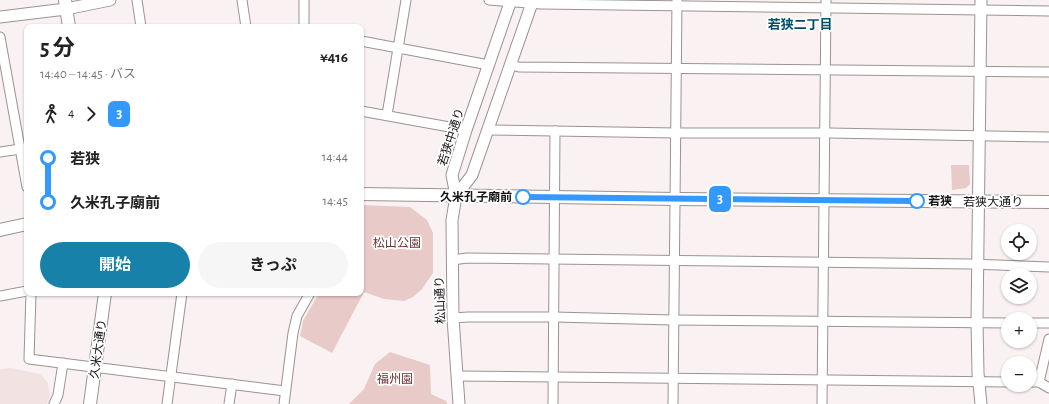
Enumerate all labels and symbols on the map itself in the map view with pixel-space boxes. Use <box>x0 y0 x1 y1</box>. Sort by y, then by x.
district label: 若狭二丁目 <box>767 18 833 32</box>
street label: 若狭中通り <box>435 106 466 167</box>
line badge: 3 <box>707 186 733 212</box>
marker: 久米孔子廟前 <box>515 189 531 205</box>
place label: 久米孔子廟前 <box>440 190 512 203</box>
marker: 若狭 <box>909 193 925 209</box>
place label: 若狭 <box>928 195 952 207</box>
street label: 若狭大通り <box>963 195 1023 208</box>
park label: 松山公園 <box>373 237 421 249</box>
street label: 松山通り <box>432 276 447 324</box>
street label: 久米大通り <box>87 318 108 380</box>
park label: 福州園 <box>377 372 413 385</box>

